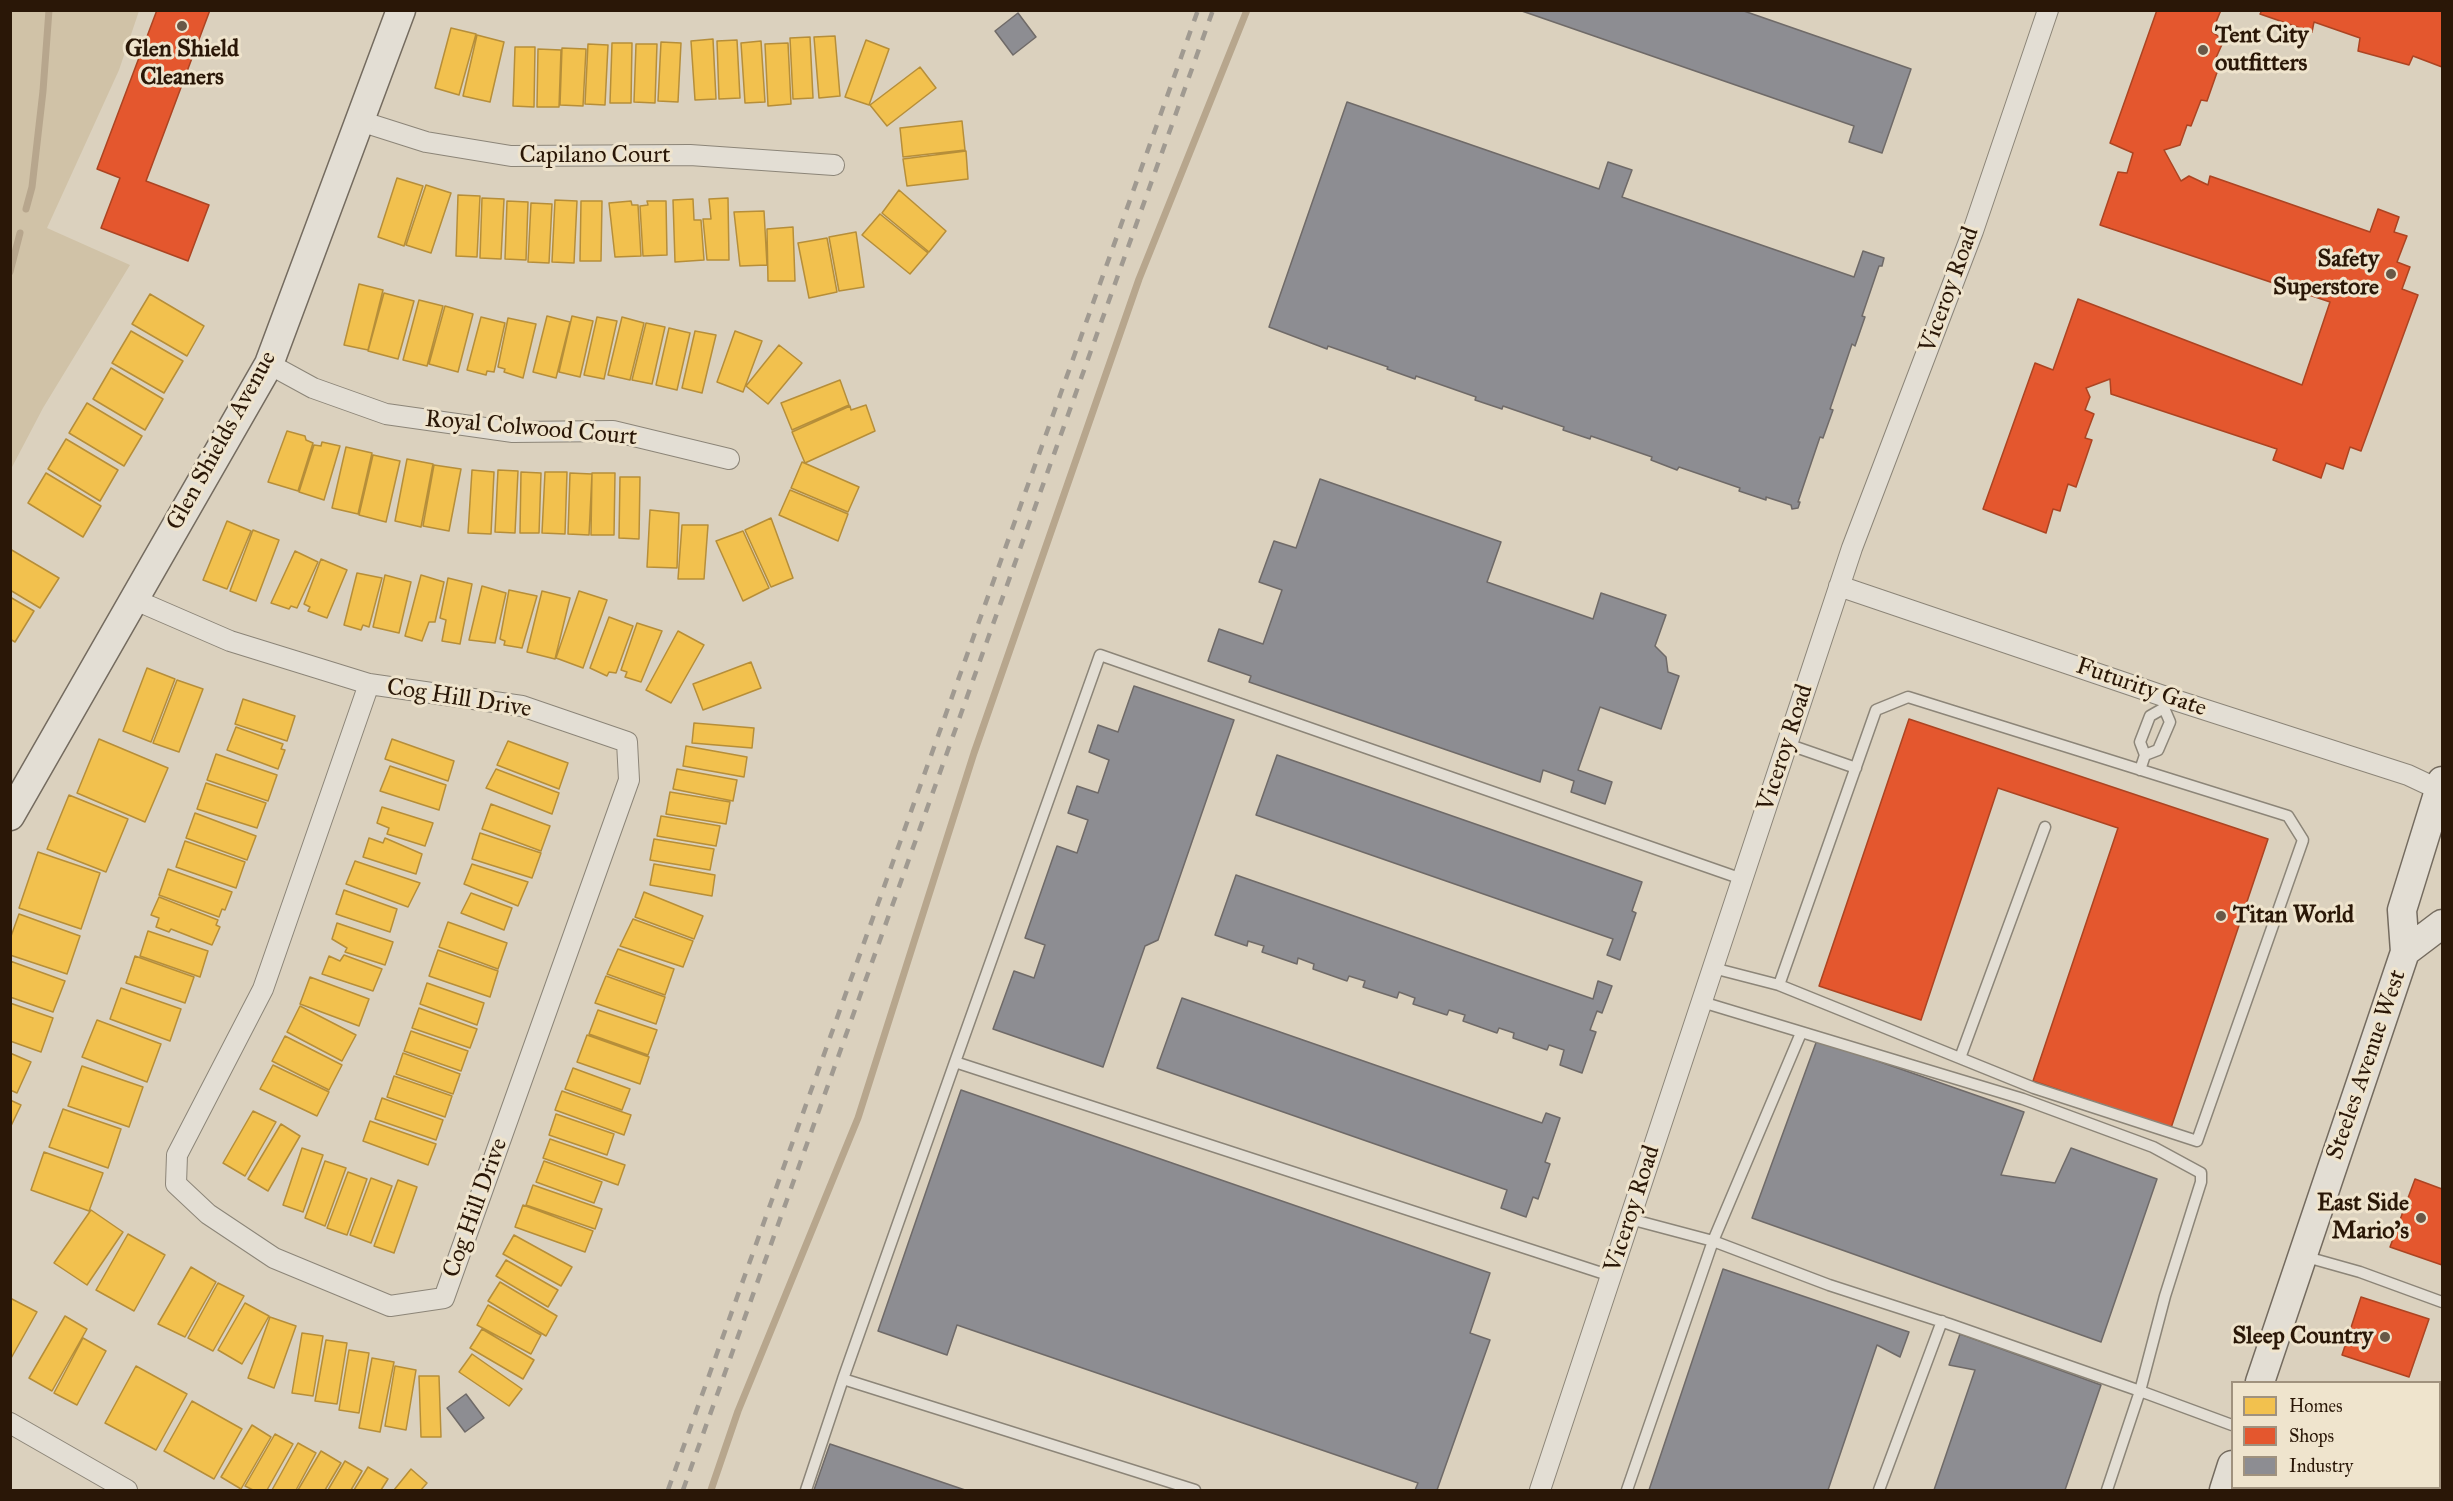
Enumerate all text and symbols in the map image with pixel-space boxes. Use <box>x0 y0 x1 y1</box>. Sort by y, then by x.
marker: Glen Shield Cleaners <box>175 19 189 33</box>
place label: Tent City outfitters <box>2215 22 2309 78</box>
place label: Glen Shield Cleaners <box>125 36 239 92</box>
marker: Tent City outfitters <box>2196 43 2210 57</box>
street label: Capilano Court <box>519 142 671 170</box>
street label: Viceroy Road <box>1914 223 1986 357</box>
place label: Safety Superstore <box>2273 246 2379 302</box>
marker: Safety Superstore <box>2384 267 2398 281</box>
street label: Glen Shields Avenue <box>161 346 283 536</box>
street label: Royal Colwood Court <box>424 405 638 453</box>
street label: Futurity Gate <box>2072 652 2210 724</box>
street label: Cog Hill Drive <box>385 673 533 725</box>
street label: Viceroy Road <box>1752 681 1820 815</box>
place label: Titan World <box>2233 902 2354 930</box>
marker: Titan World <box>2214 909 2228 923</box>
street label: Steeles Avenue West <box>2321 966 2413 1164</box>
street label: Cog Hill Drive <box>438 1134 514 1282</box>
street label: Viceroy Road <box>1599 1142 1667 1276</box>
place label: East Side Mario's <box>2317 1190 2409 1246</box>
marker: East Side Mario's <box>2414 1211 2428 1225</box>
place label: Sleep Country <box>2233 1323 2373 1351</box>
marker: Sleep Country <box>2378 1330 2392 1344</box>
legend <box>2231 1381 2441 1489</box>
text: Homes <box>2289 1395 2343 1417</box>
text: Shops <box>2289 1425 2334 1447</box>
text: Industry <box>2289 1455 2353 1477</box>

